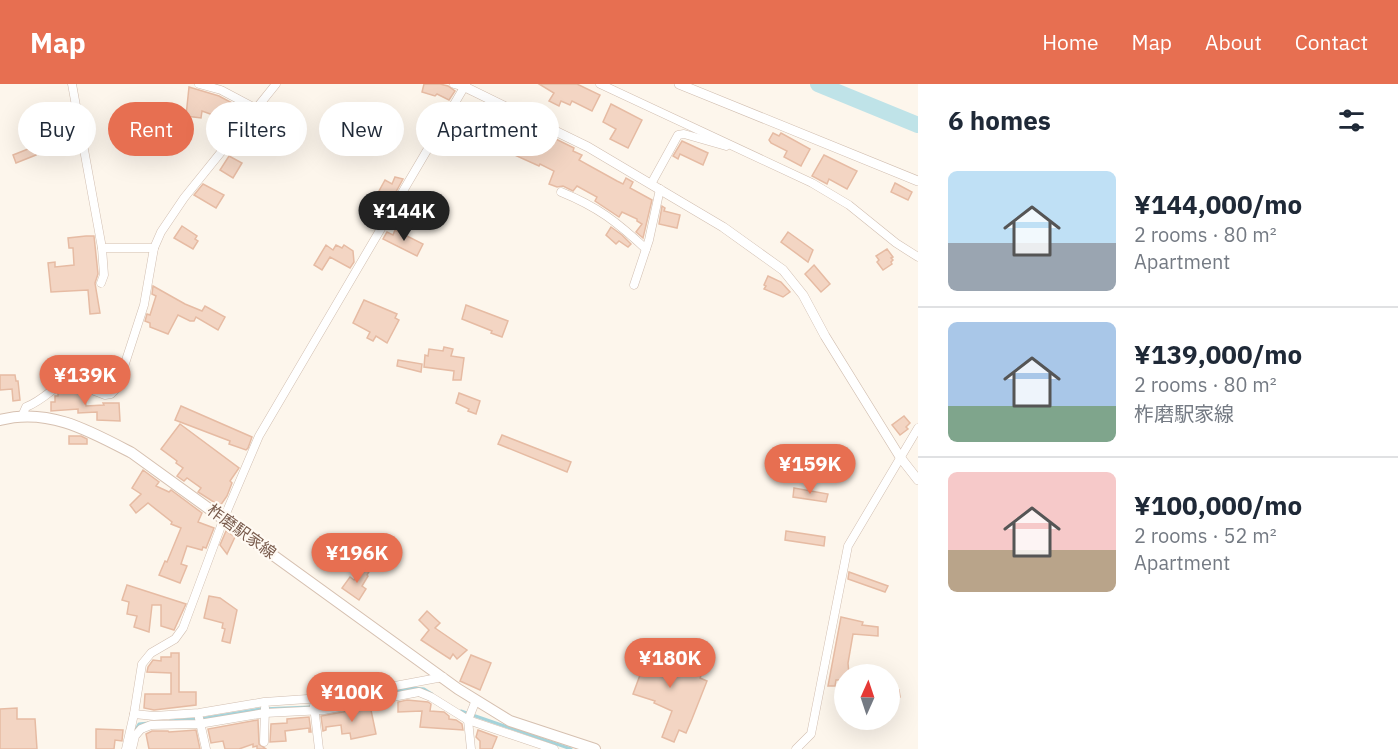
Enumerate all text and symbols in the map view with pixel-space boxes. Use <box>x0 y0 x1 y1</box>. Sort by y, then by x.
text: Map <box>30 24 86 61</box>
text: Home <box>1042 28 1099 56</box>
text: Map <box>1132 28 1172 56</box>
text: About <box>1205 28 1262 56</box>
text: Contact <box>1295 28 1368 56</box>
chip: Buy <box>18 102 96 156</box>
chip: Rent <box>108 102 194 156</box>
chip: Filters <box>206 102 307 156</box>
chip: New <box>319 102 404 156</box>
chip: Apartment <box>416 102 559 156</box>
text: 6 homes <box>948 103 1051 137</box>
icon: filters <box>1335 104 1368 137</box>
text: ¥144,000/mo <box>1134 187 1302 221</box>
pin: ¥144K <box>362 191 446 242</box>
icon: home <box>996 195 1068 267</box>
text: ¥144K <box>373 197 435 224</box>
text: 2 rooms · 80 m² <box>1134 221 1277 248</box>
text: Apartment <box>1134 248 1230 275</box>
text: ¥139,000/mo <box>1134 337 1302 371</box>
icon: home <box>996 346 1068 418</box>
pin: ¥139K <box>43 355 127 406</box>
text: ¥139K <box>54 361 116 388</box>
text: 2 rooms · 80 m² <box>1134 371 1277 398</box>
text: 柞磨駅家線 <box>1134 400 1234 427</box>
pin: ¥159K <box>768 444 852 495</box>
text: ¥159K <box>779 450 841 477</box>
text: ¥100,000/mo <box>1134 488 1302 522</box>
icon: home <box>996 496 1068 568</box>
street label: 柞磨駅家線 <box>204 499 280 563</box>
text: 2 rooms · 52 m² <box>1134 522 1277 549</box>
pin: ¥196K <box>315 533 399 584</box>
text: ¥196K <box>326 539 388 566</box>
text: Apartment <box>1134 549 1230 576</box>
pin: ¥180K <box>628 638 712 689</box>
text: ¥180K <box>639 644 701 671</box>
north arrow <box>834 664 900 730</box>
map controls <box>834 664 900 730</box>
pin: ¥100K <box>310 672 394 723</box>
text: ¥100K <box>321 678 383 705</box>

